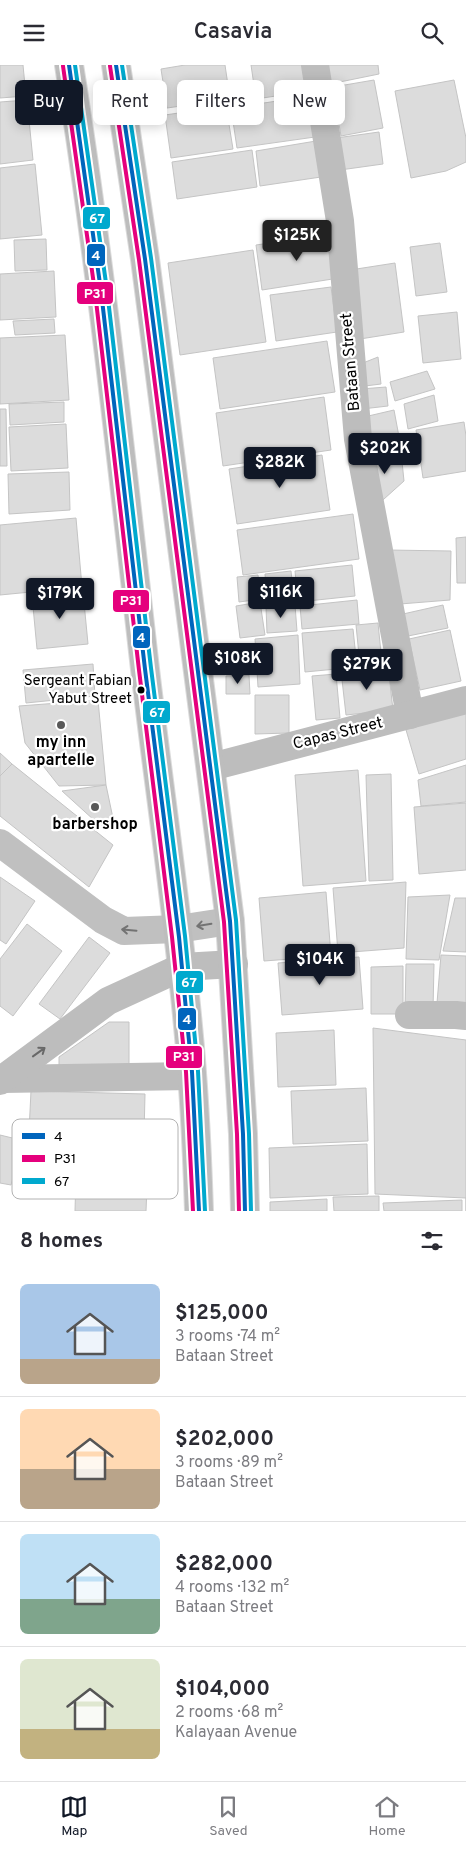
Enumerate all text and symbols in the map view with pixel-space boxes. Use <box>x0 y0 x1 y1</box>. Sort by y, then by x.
icon: menu <box>20 19 48 47</box>
text: Casavia <box>194 19 272 46</box>
icon: search <box>418 19 446 47</box>
chip: Buy <box>15 80 83 125</box>
chip: Rent <box>93 80 167 125</box>
chip: Filters <box>177 80 264 125</box>
chip: New <box>274 80 345 125</box>
line badge: 67 <box>82 206 111 230</box>
text: 67 <box>89 211 105 228</box>
pin: $125K <box>262 219 332 262</box>
text: $125K <box>274 226 320 246</box>
line badge: 4 <box>86 243 106 267</box>
text: 4 <box>92 248 101 265</box>
line badge: P31 <box>76 281 114 305</box>
text: P31 <box>84 286 106 303</box>
street label: Bataan Street <box>337 312 365 412</box>
pin: $202K <box>350 433 420 475</box>
text: $202K <box>359 439 411 459</box>
pin: $282K <box>245 447 315 489</box>
text: $282K <box>255 453 305 473</box>
pin: $179K <box>25 577 95 620</box>
pin: $116K <box>246 577 316 619</box>
text: $116K <box>259 583 303 603</box>
text: $179K <box>37 584 83 604</box>
line badge: P31 <box>112 589 150 613</box>
text: P31 <box>120 593 142 610</box>
line badge: 4 <box>132 625 151 649</box>
text: 4 <box>137 630 146 647</box>
pin: $108K <box>203 643 273 685</box>
text: $108K <box>214 649 262 669</box>
pin: $279K <box>332 649 402 691</box>
text: $279K <box>342 655 392 675</box>
place label: Sergeant Fabian Yabut Street <box>24 672 132 709</box>
marker: Sergeant Fabian Yabut Street <box>136 685 146 695</box>
line badge: 67 <box>142 700 171 724</box>
text: 67 <box>149 705 165 722</box>
street label: Capas Street <box>291 713 385 755</box>
marker: my inn apartelle <box>55 719 67 731</box>
place label: my inn apartelle <box>27 733 95 771</box>
marker: barbershop <box>89 801 101 813</box>
place label: barbershop <box>52 815 138 835</box>
one-way arrow <box>197 921 213 931</box>
one-way arrow <box>122 925 138 934</box>
pin: $104K <box>285 943 355 986</box>
text: $104K <box>296 950 344 970</box>
line badge: 67 <box>175 970 204 994</box>
text: 67 <box>181 975 197 992</box>
line badge: 4 <box>177 1007 197 1031</box>
text: 4 <box>183 1012 192 1029</box>
line badge: P31 <box>165 1045 203 1069</box>
one-way arrow <box>32 1047 46 1057</box>
text: P31 <box>173 1049 195 1066</box>
legend <box>12 1119 178 1199</box>
text: 4 <box>54 1129 63 1146</box>
text: P31 <box>54 1151 76 1168</box>
text: 67 <box>54 1174 69 1191</box>
icon: filters <box>418 1227 446 1255</box>
text: 8 homes <box>20 1228 103 1255</box>
text: $125,000 <box>175 1300 269 1327</box>
icon: home <box>60 1304 120 1364</box>
text: 3 rooms · 74 m² <box>175 1327 280 1347</box>
text: Bataan Street <box>175 1347 274 1367</box>
text: $202,000 <box>175 1426 274 1453</box>
icon: home <box>60 1429 120 1489</box>
text: 3 rooms · 89 m² <box>175 1453 283 1473</box>
text: Bataan Street <box>175 1473 274 1493</box>
text: $282,000 <box>175 1551 273 1578</box>
icon: home <box>60 1554 120 1614</box>
text: 4 rooms · 132 m² <box>175 1578 289 1598</box>
text: Bataan Street <box>175 1598 274 1618</box>
text: $104,000 <box>175 1676 270 1703</box>
icon: home <box>60 1679 120 1739</box>
text: 2 rooms · 68 m² <box>175 1703 283 1723</box>
text: Kalayaan Avenue <box>175 1723 297 1743</box>
tab: Map <box>60 1793 88 1840</box>
tab: Saved <box>209 1793 248 1840</box>
tab: Home <box>368 1793 406 1840</box>

